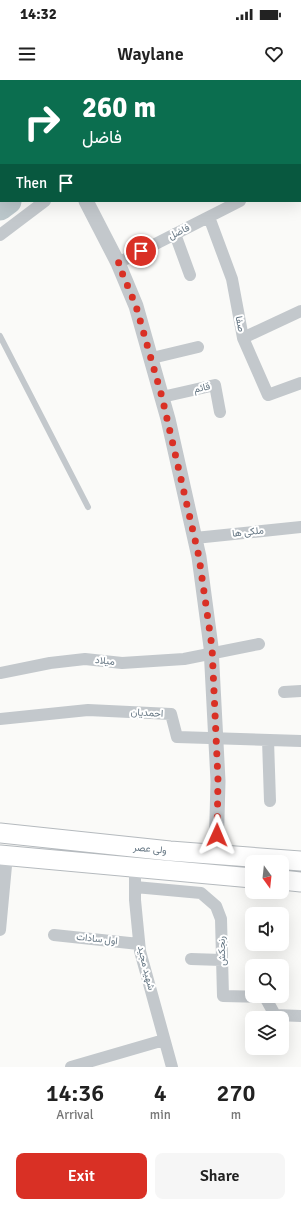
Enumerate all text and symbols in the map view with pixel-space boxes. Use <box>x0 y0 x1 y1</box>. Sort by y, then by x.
text: 14:32 <box>20 5 57 23</box>
icon: menu <box>16 43 38 65</box>
text: Waylane <box>117 43 184 65</box>
icon: heart <box>263 43 285 65</box>
text: 260 m <box>82 91 156 125</box>
icon: right <box>16 96 68 148</box>
text: فاضل <box>82 126 122 148</box>
icon: arrive <box>55 172 77 194</box>
text: Then <box>16 174 47 192</box>
street label: فاضل <box>166 222 192 242</box>
pin <box>124 234 158 268</box>
icon: arrive <box>130 240 152 262</box>
street label: صفا <box>233 315 247 333</box>
street label: قائم <box>193 380 212 396</box>
street label: ملکی ها <box>232 524 264 540</box>
street label: میلاد <box>95 654 115 668</box>
street label: احمدیان <box>130 706 164 720</box>
position arrow <box>196 814 238 856</box>
street label: ولی عصر <box>132 841 167 857</box>
north arrow <box>245 855 289 899</box>
map controls <box>245 855 289 1055</box>
button: sound <box>245 907 289 951</box>
street label: اول سادات <box>76 931 118 947</box>
street label: رنجکش <box>215 936 229 966</box>
street label: شهید مجید <box>135 945 157 991</box>
button: search <box>245 959 289 1003</box>
button: layers <box>245 1011 289 1055</box>
text: 14:36 <box>46 1078 104 1108</box>
text: 4 <box>154 1078 167 1108</box>
text: 270 <box>216 1078 255 1108</box>
text: Arrival <box>56 1107 94 1123</box>
text: min <box>150 1107 171 1123</box>
text: m <box>231 1107 241 1123</box>
button: Exit <box>16 1153 147 1199</box>
button: Share <box>155 1153 285 1199</box>

